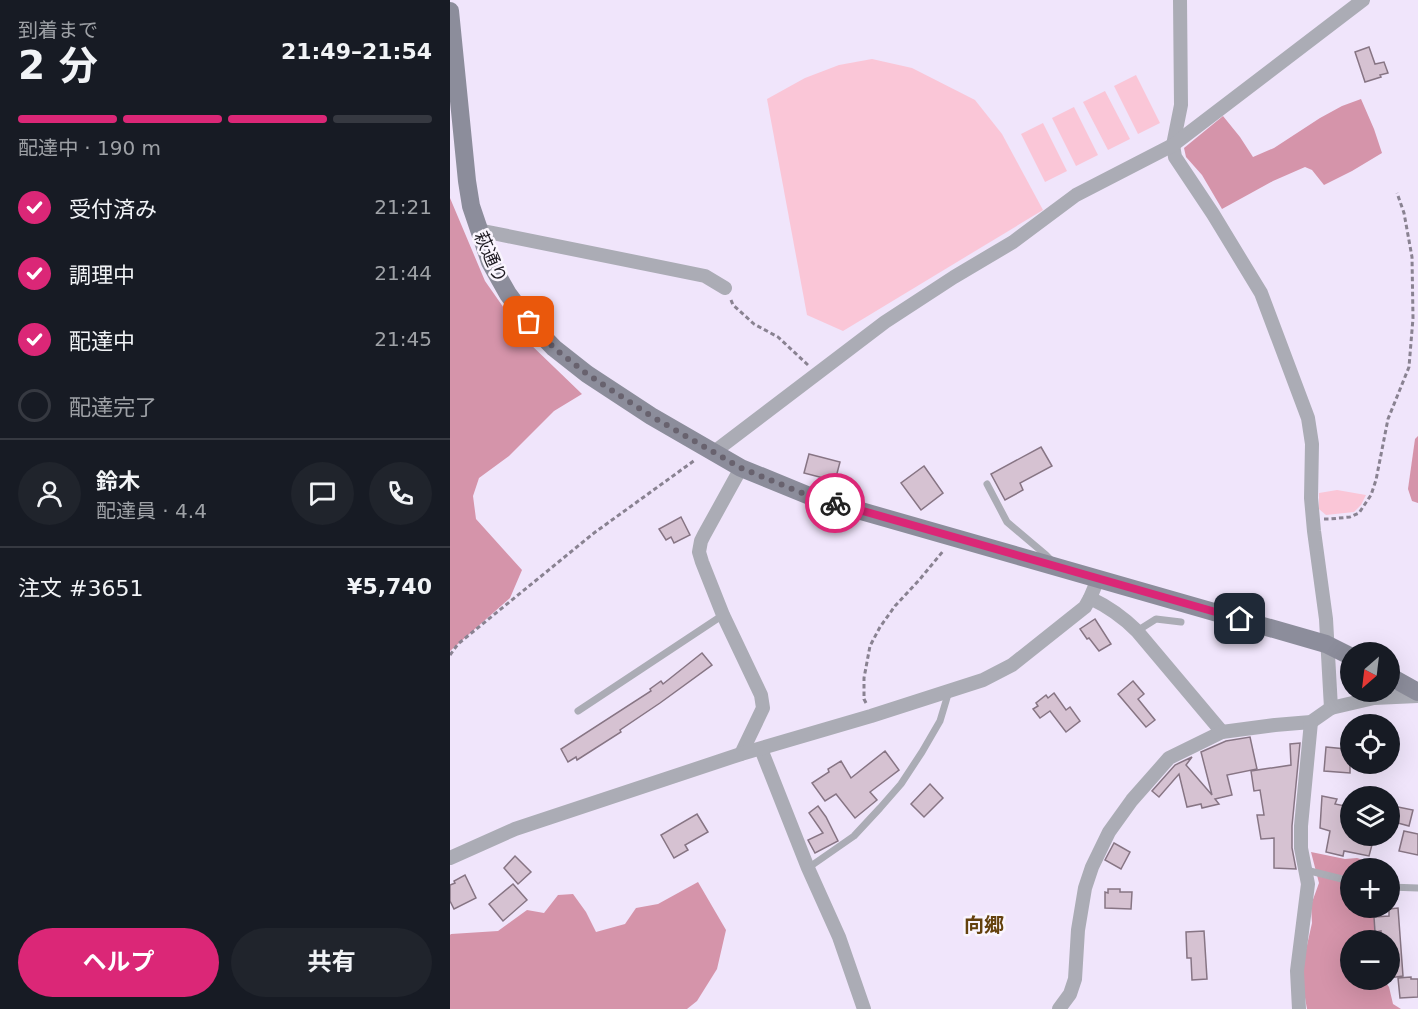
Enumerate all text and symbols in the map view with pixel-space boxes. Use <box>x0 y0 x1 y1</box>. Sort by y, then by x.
text: 到着まで <box>18 18 98 42</box>
text: 21:49–21:54 <box>281 39 432 64</box>
text: 2 分 <box>18 43 98 88</box>
text: 配達中 · 190 m <box>18 136 161 160</box>
icon: check <box>18 191 51 224</box>
text: 21:21 <box>374 195 432 219</box>
text: 受付済み <box>69 197 157 222</box>
street label: 萩通り <box>470 228 512 286</box>
icon: check <box>18 257 51 290</box>
text: 21:44 <box>374 261 432 285</box>
text: 調理中 <box>69 263 135 288</box>
pin <box>503 296 554 347</box>
icon: bag <box>512 305 545 338</box>
icon: check <box>18 323 51 356</box>
text: 21:45 <box>374 327 432 351</box>
text: 配達中 <box>69 329 135 354</box>
text: 配達完了 <box>69 395 157 420</box>
button: person <box>18 462 81 525</box>
button: chat <box>291 462 354 525</box>
button: phone <box>369 462 432 525</box>
text: 鈴木 <box>96 469 140 494</box>
courier <box>805 473 865 533</box>
icon: bike <box>819 487 852 520</box>
text: 配達員 · 4.4 <box>96 499 207 523</box>
text: ¥5,740 <box>347 574 432 599</box>
text: 注文 #3651 <box>18 576 143 601</box>
pin <box>1214 593 1265 644</box>
icon: home <box>1223 602 1256 635</box>
north arrow <box>1340 642 1400 702</box>
map controls <box>1340 642 1400 990</box>
button: locate <box>1340 714 1400 774</box>
button: layers <box>1340 786 1400 846</box>
button: + <box>1340 858 1400 918</box>
district label: 向郷 <box>964 913 1004 937</box>
button: ヘルプ <box>18 928 219 997</box>
button: 共有 <box>231 928 432 997</box>
button: − <box>1340 930 1400 990</box>

